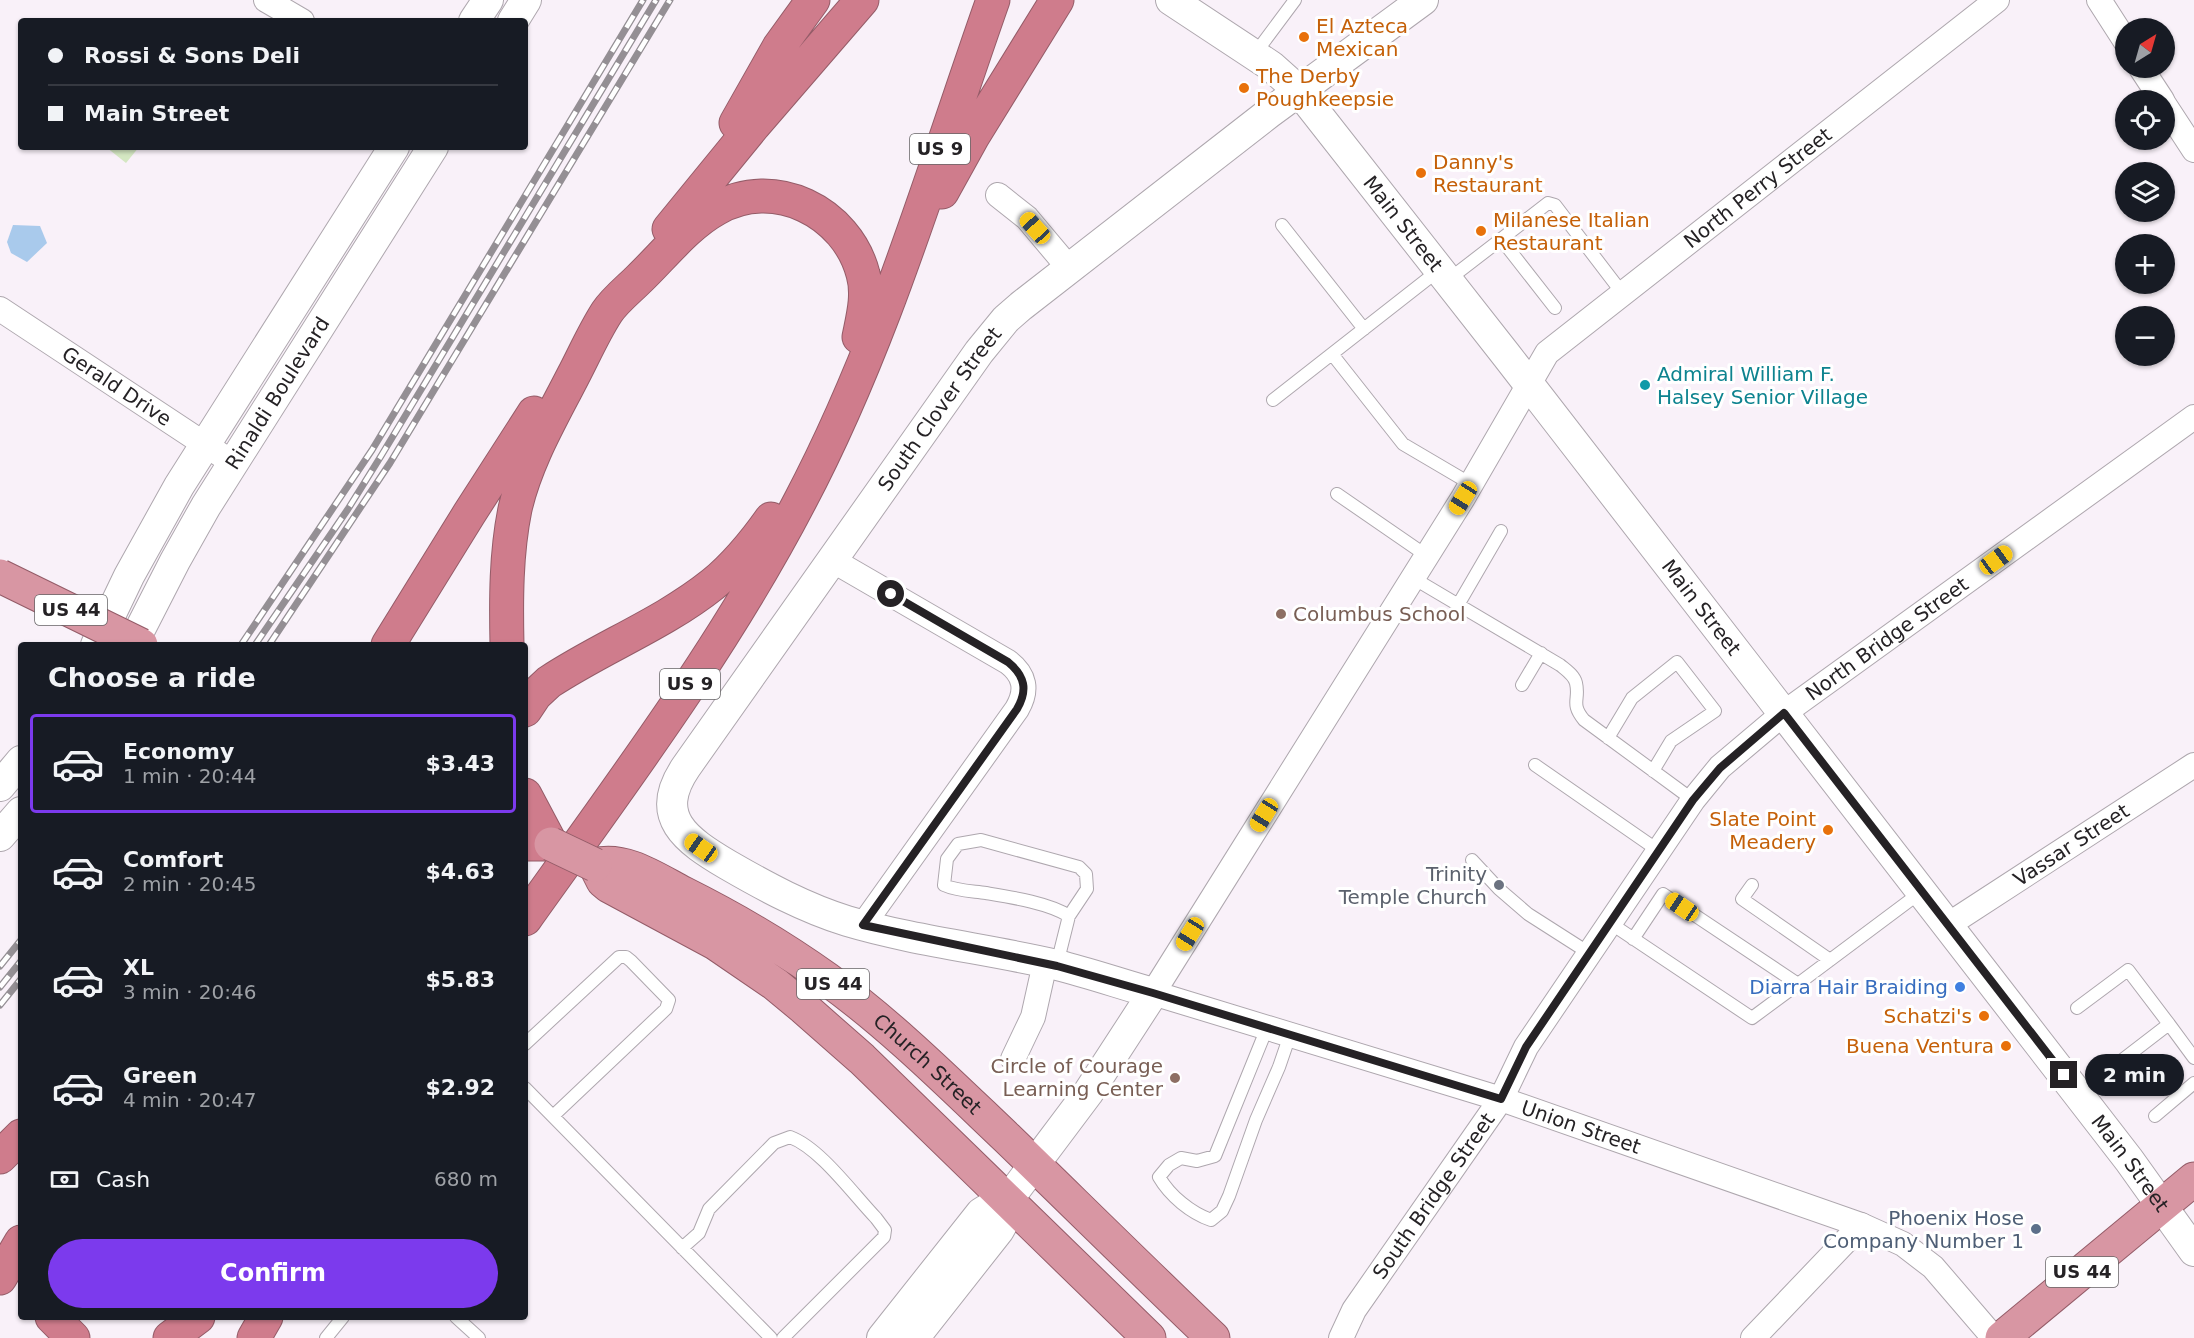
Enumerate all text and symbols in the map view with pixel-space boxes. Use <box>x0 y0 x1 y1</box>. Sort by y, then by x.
place label: El Azteca Mexican <box>1316 14 1408 61</box>
north arrow <box>2115 18 2175 78</box>
map controls <box>2115 18 2175 366</box>
marker: El Azteca Mexican <box>1297 30 1311 44</box>
text: Rossi & Sons Deli <box>84 43 300 68</box>
place label: The Derby Poughkeepsie <box>1255 64 1394 111</box>
marker: The Derby Poughkeepsie <box>1237 81 1251 95</box>
button: locate <box>2115 90 2175 150</box>
text: Main Street <box>84 101 229 126</box>
street label: North Perry Street <box>1679 122 1836 253</box>
road number: US 9 <box>910 134 970 164</box>
place label: Danny's Restaurant <box>1433 150 1543 197</box>
button: layers <box>2115 162 2175 222</box>
marker: Danny's Restaurant <box>1414 166 1428 180</box>
street label: Main Street <box>1358 171 1448 276</box>
place label: Milanese Italian Restaurant <box>1493 208 1650 255</box>
car <box>1016 209 1054 247</box>
marker: Milanese Italian Restaurant <box>1474 224 1488 238</box>
button: + <box>2115 234 2175 294</box>
button: − <box>2115 306 2175 366</box>
street label: Rinaldi Boulevard <box>220 312 334 474</box>
street label: South Clover Street <box>873 322 1007 496</box>
street label: Gerald Drive <box>57 341 176 431</box>
place label: Admiral William F. Halsey Senior Village <box>1657 362 1868 409</box>
marker: Admiral William F. Halsey Senior Village <box>1638 378 1652 392</box>
car <box>1446 478 1480 518</box>
car <box>1976 542 2016 578</box>
street label: Main Street <box>1657 555 1746 660</box>
street label: North Bridge Street <box>1801 572 1973 706</box>
route start <box>877 580 904 607</box>
road number: US 44 <box>35 595 107 625</box>
place label: Columbus School <box>1293 602 1465 626</box>
marker: Columbus School <box>1274 607 1288 621</box>
text: Choose a ride <box>48 662 256 693</box>
road number: US 9 <box>660 669 720 699</box>
icon: car <box>51 737 105 791</box>
text: Economy <box>123 739 234 764</box>
text: $3.43 <box>425 751 495 776</box>
text: 1 min · 20:44 <box>123 764 257 788</box>
car <box>1247 795 1281 835</box>
street label: Vassar Street <box>2009 798 2134 891</box>
place label: Slate Point Meadery <box>1709 807 1816 854</box>
marker: Slate Point Meadery <box>1821 823 1835 837</box>
car <box>681 830 721 866</box>
icon: car <box>51 845 105 899</box>
text: Comfort <box>123 847 223 872</box>
text: $4.63 <box>425 859 495 884</box>
place label: Trinity Temple Church <box>1338 862 1487 909</box>
text: 2 min · 20:45 <box>123 872 257 896</box>
marker: Trinity Temple Church <box>1492 878 1506 892</box>
car <box>1662 889 1702 925</box>
car <box>1173 914 1207 954</box>
icon: car <box>51 953 105 1007</box>
text: XL <box>123 955 154 980</box>
text: $5.83 <box>425 967 495 992</box>
road number: US 44 <box>797 969 869 999</box>
place label: Diarra Hair Braiding <box>1749 975 1948 999</box>
text: 3 min · 20:46 <box>123 980 257 1004</box>
marker: Diarra Hair Braiding <box>1953 980 1967 994</box>
place label: Schatzi's <box>1884 1004 1972 1028</box>
street label: Church Street <box>869 1008 987 1119</box>
marker: Schatzi's <box>1977 1009 1991 1023</box>
place label: Buena Ventura <box>1846 1034 1994 1058</box>
marker: Buena Ventura <box>1999 1039 2013 1053</box>
place label: Circle of Courage Learning Center <box>990 1054 1164 1101</box>
callout: 2 min <box>2085 1054 2184 1096</box>
icon: car <box>51 1061 105 1115</box>
route end <box>2050 1061 2077 1088</box>
text: Green <box>123 1063 197 1088</box>
text: 2 min <box>2103 1063 2166 1087</box>
marker: Circle of Courage Learning Center <box>1168 1071 1182 1085</box>
text: $2.92 <box>425 1075 495 1100</box>
text: 4 min · 20:47 <box>123 1088 257 1112</box>
street label: Union Street <box>1518 1095 1644 1159</box>
street label: South Bridge Street <box>1367 1108 1500 1284</box>
street label: Main Street <box>2086 1110 2174 1217</box>
icon: cash <box>48 1163 81 1196</box>
text: Cash <box>96 1167 150 1192</box>
text: 680 m <box>434 1167 498 1191</box>
place label: Phoenix Hose Company Number 1 <box>1823 1206 2024 1253</box>
marker: Phoenix Hose Company Number 1 <box>2029 1222 2043 1236</box>
button: Confirm <box>48 1239 498 1308</box>
road number: US 44 <box>2046 1257 2118 1287</box>

